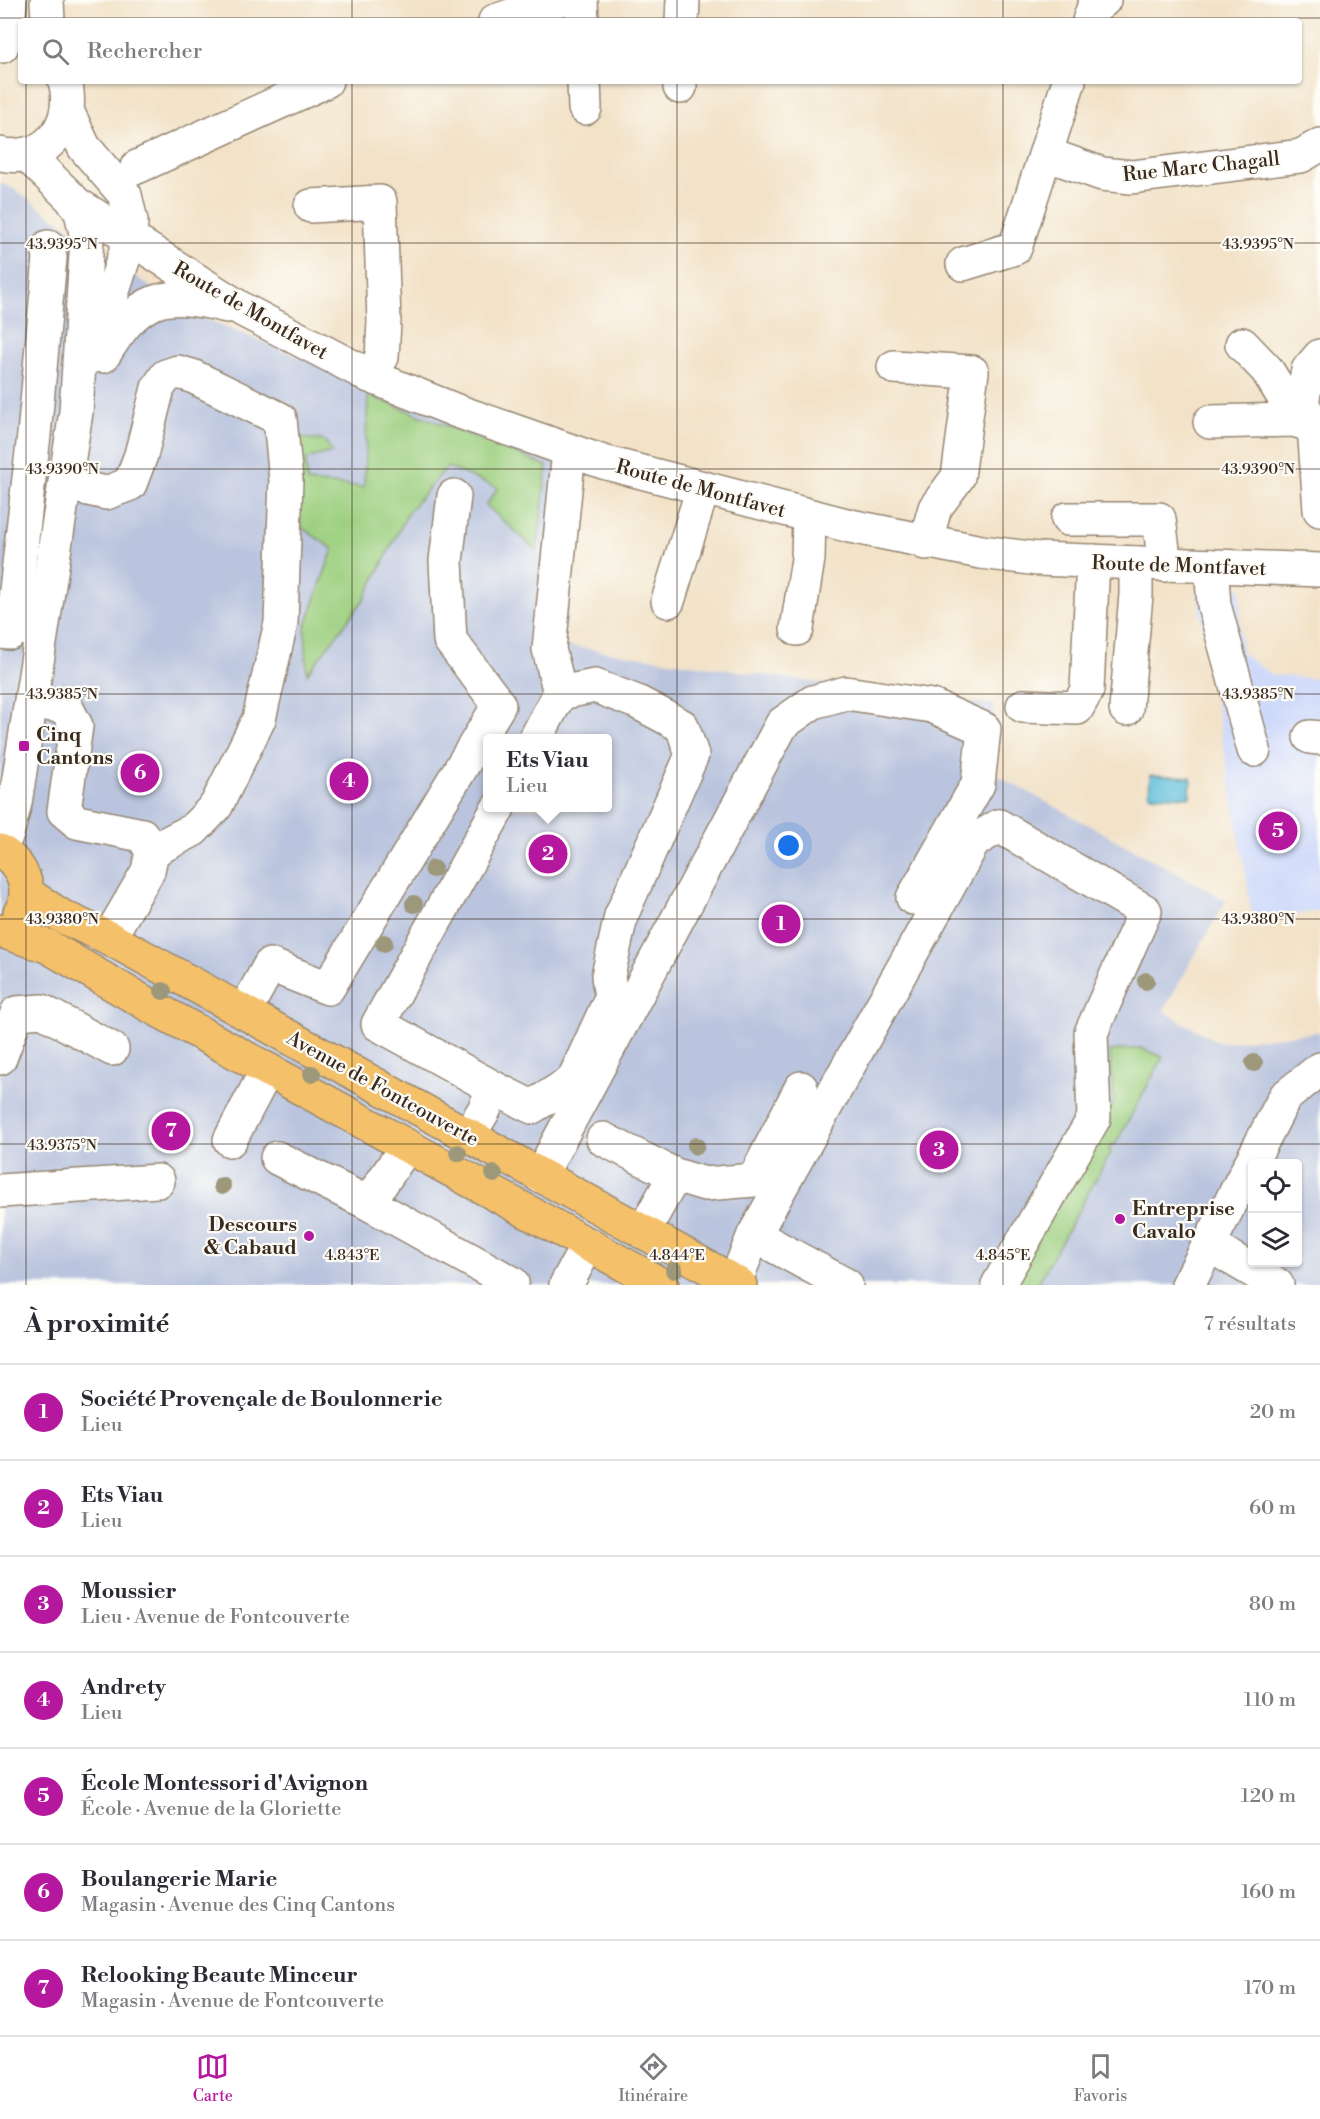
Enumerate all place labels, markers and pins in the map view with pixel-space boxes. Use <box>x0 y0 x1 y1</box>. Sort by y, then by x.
place label: Cinq Cantons <box>36 723 113 771</box>
marker: Cinq Cantons <box>17 739 31 753</box>
pin: 6 <box>120 750 160 796</box>
pin: 4 <box>330 758 368 804</box>
pin: 5 <box>1258 808 1298 854</box>
pin: 2 <box>528 832 568 876</box>
pin: 1 <box>762 902 800 946</box>
pin: 7 <box>152 1108 190 1154</box>
pin: 3 <box>920 1128 958 1172</box>
place label: Entreprise Cavalo <box>1132 1197 1235 1245</box>
marker: Entreprise Cavalo <box>1113 1212 1127 1226</box>
place label: Descours & Cabaud <box>204 1213 297 1261</box>
marker: Descours & Cabaud <box>302 1229 316 1243</box>

